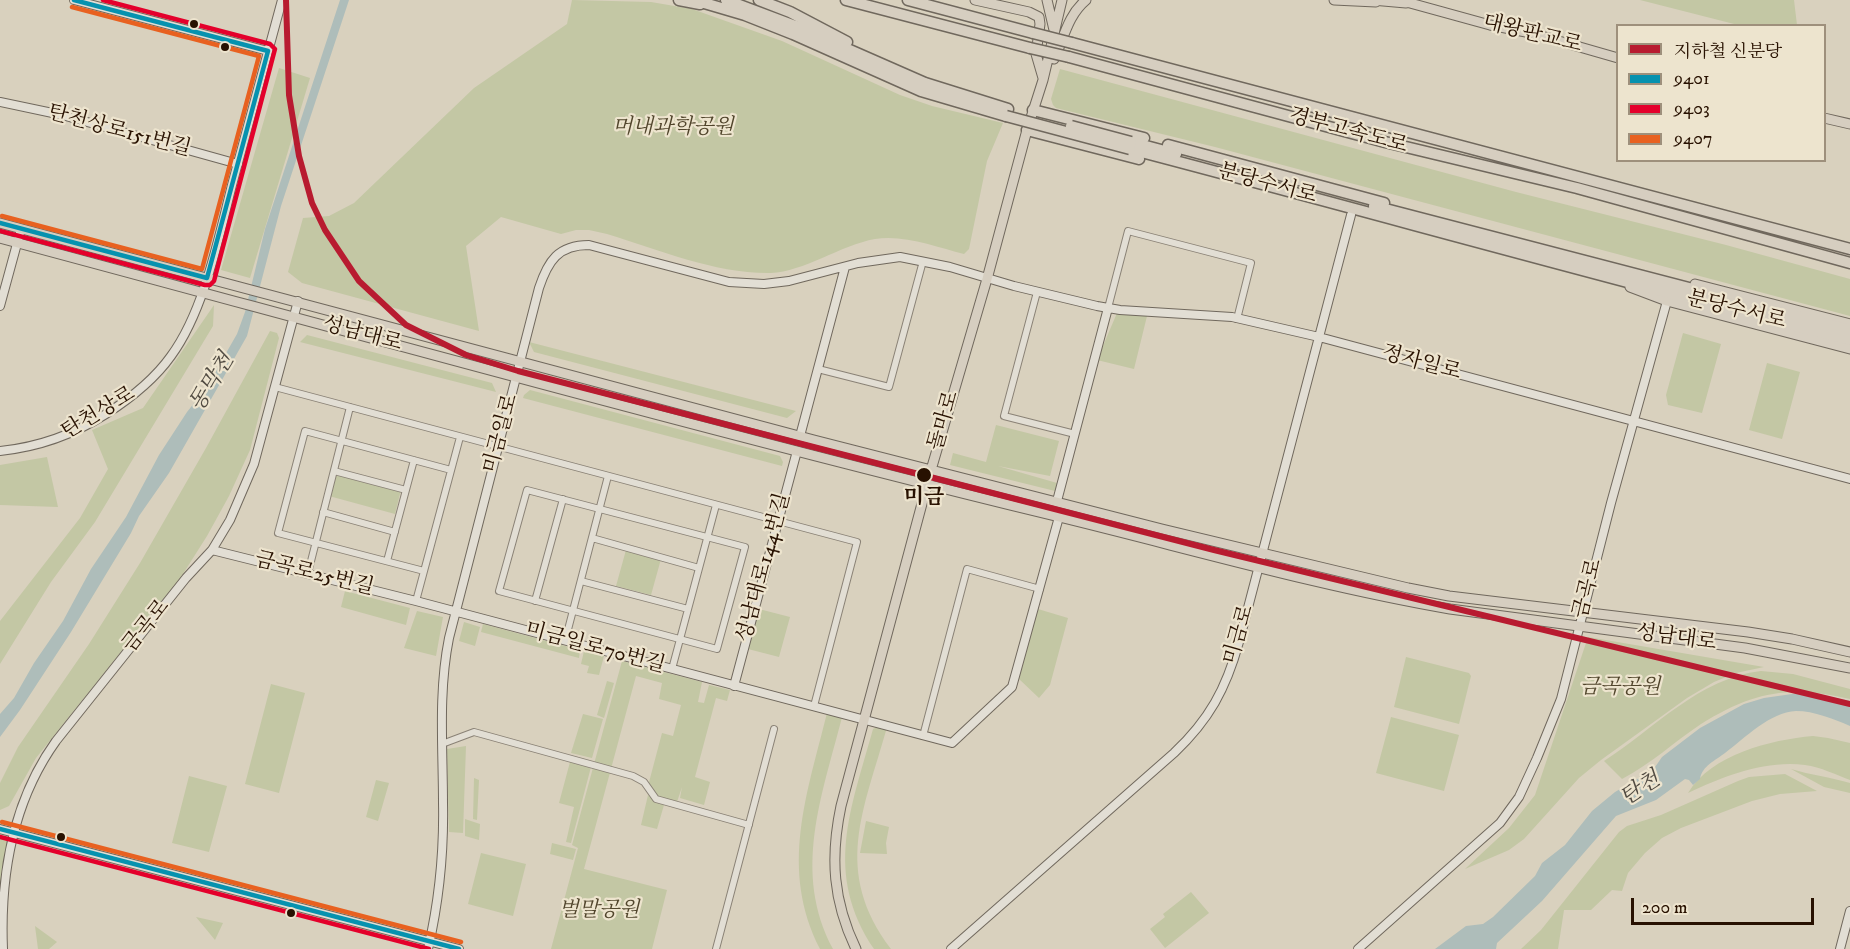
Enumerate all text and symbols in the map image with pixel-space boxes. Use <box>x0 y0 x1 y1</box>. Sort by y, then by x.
street label: 대왕판교로 <box>1480 11 1584 59</box>
unlabelled marker <box>188 18 200 30</box>
legend <box>1616 24 1826 162</box>
unlabelled marker <box>219 41 231 53</box>
text: 지하철 신분당 <box>1674 41 1782 63</box>
text: 9401 <box>1674 68 1710 90</box>
text: 9403 <box>1674 98 1710 120</box>
street label: 탄천상로151번길 <box>45 101 193 163</box>
street label: 경부고속도로 <box>1286 104 1410 160</box>
park label: 머내과학공원 <box>612 116 734 142</box>
text: 9407 <box>1674 128 1713 150</box>
street label: 분당수서로 <box>1215 160 1319 210</box>
street label: 분당수서로 <box>1684 287 1788 335</box>
street label: 성남대로 <box>320 312 404 358</box>
street label: 정자일로 <box>1379 341 1463 387</box>
water label: 동막천 <box>185 349 241 417</box>
street label: 탄천상로 <box>58 382 140 446</box>
street label: 돌마로 <box>925 388 965 454</box>
street label: 미금일로 <box>479 392 525 476</box>
marker: 미금 <box>915 466 933 484</box>
place label: 미금 <box>904 486 944 512</box>
street label: 성남대로144번길 <box>733 491 797 645</box>
street label: 금곡로25번길 <box>252 548 376 602</box>
street label: 금곡로 <box>1569 556 1609 622</box>
street label: 금곡로 <box>118 595 176 659</box>
street label: 미금로 <box>1220 602 1260 668</box>
street label: 미금일로70번길 <box>522 618 668 680</box>
street label: 성남대로 <box>1634 621 1718 657</box>
park label: 금곡공원 <box>1579 676 1661 702</box>
water label: 탄천 <box>1616 767 1666 813</box>
unlabelled marker <box>55 831 67 843</box>
scale bar <box>1634 886 1817 924</box>
text: 200 m <box>1642 897 1688 919</box>
park label: 벌말공원 <box>558 899 640 925</box>
unlabelled marker <box>285 907 297 919</box>

